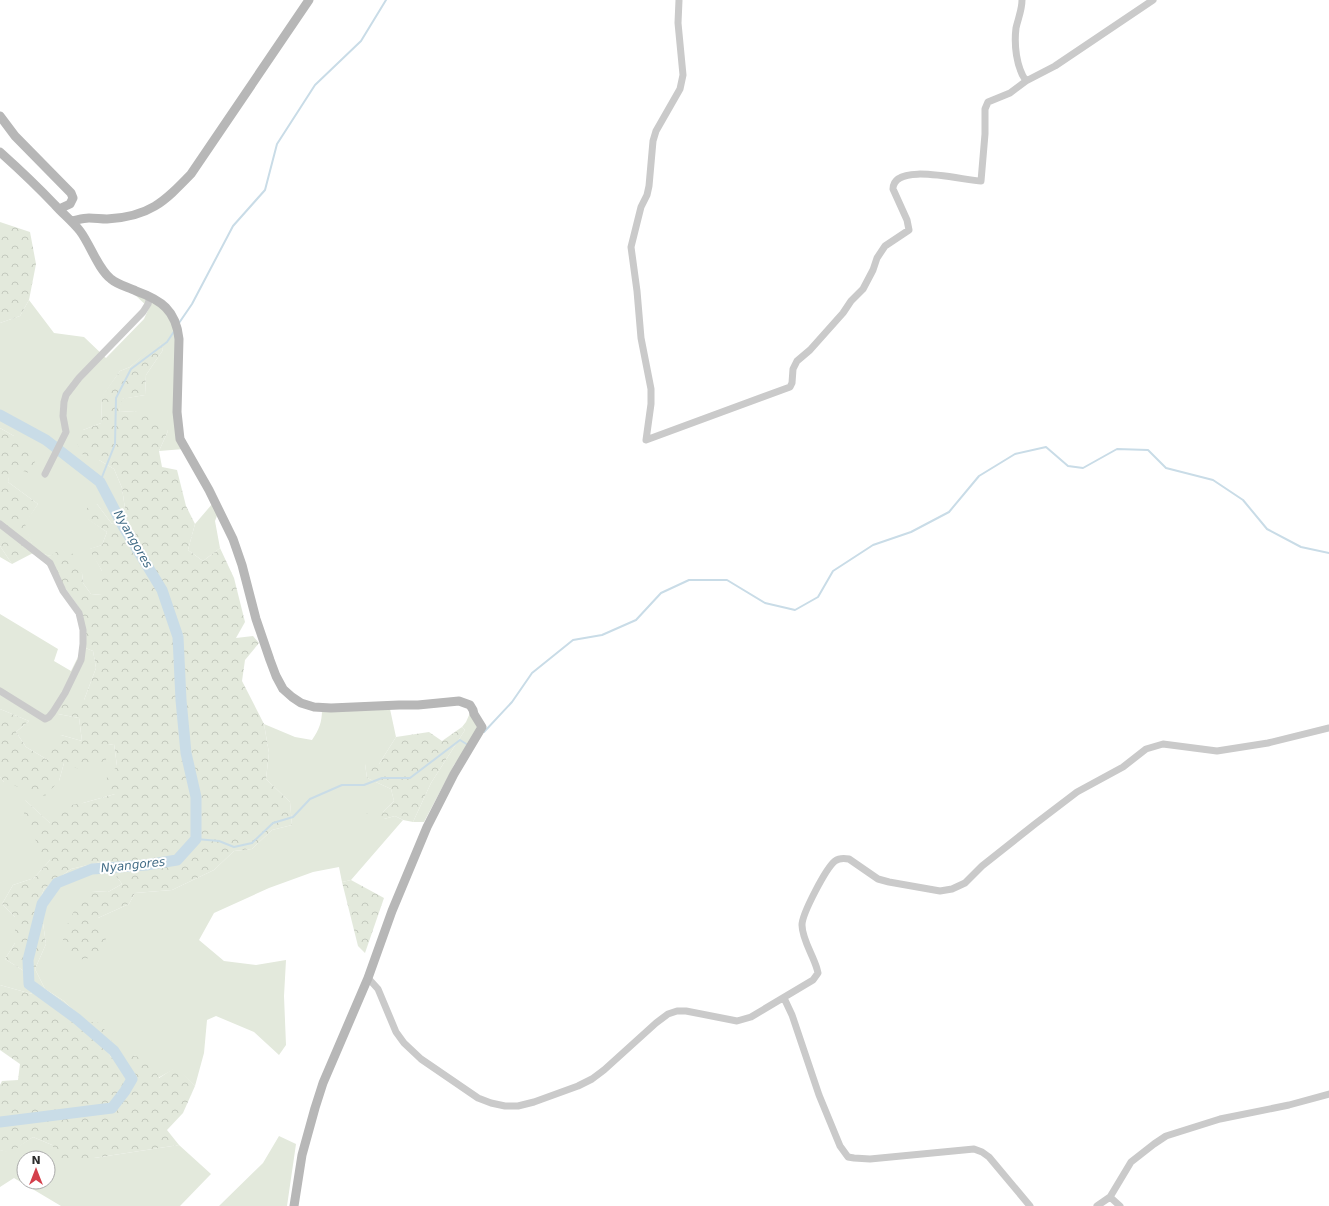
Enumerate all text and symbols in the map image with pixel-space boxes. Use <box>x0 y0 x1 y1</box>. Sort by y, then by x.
water label: Nyangores <box>111 508 155 570</box>
water label: Nyangores <box>100 855 166 875</box>
north arrow <box>16 1150 56 1190</box>
text: N <box>31 1154 41 1167</box>

